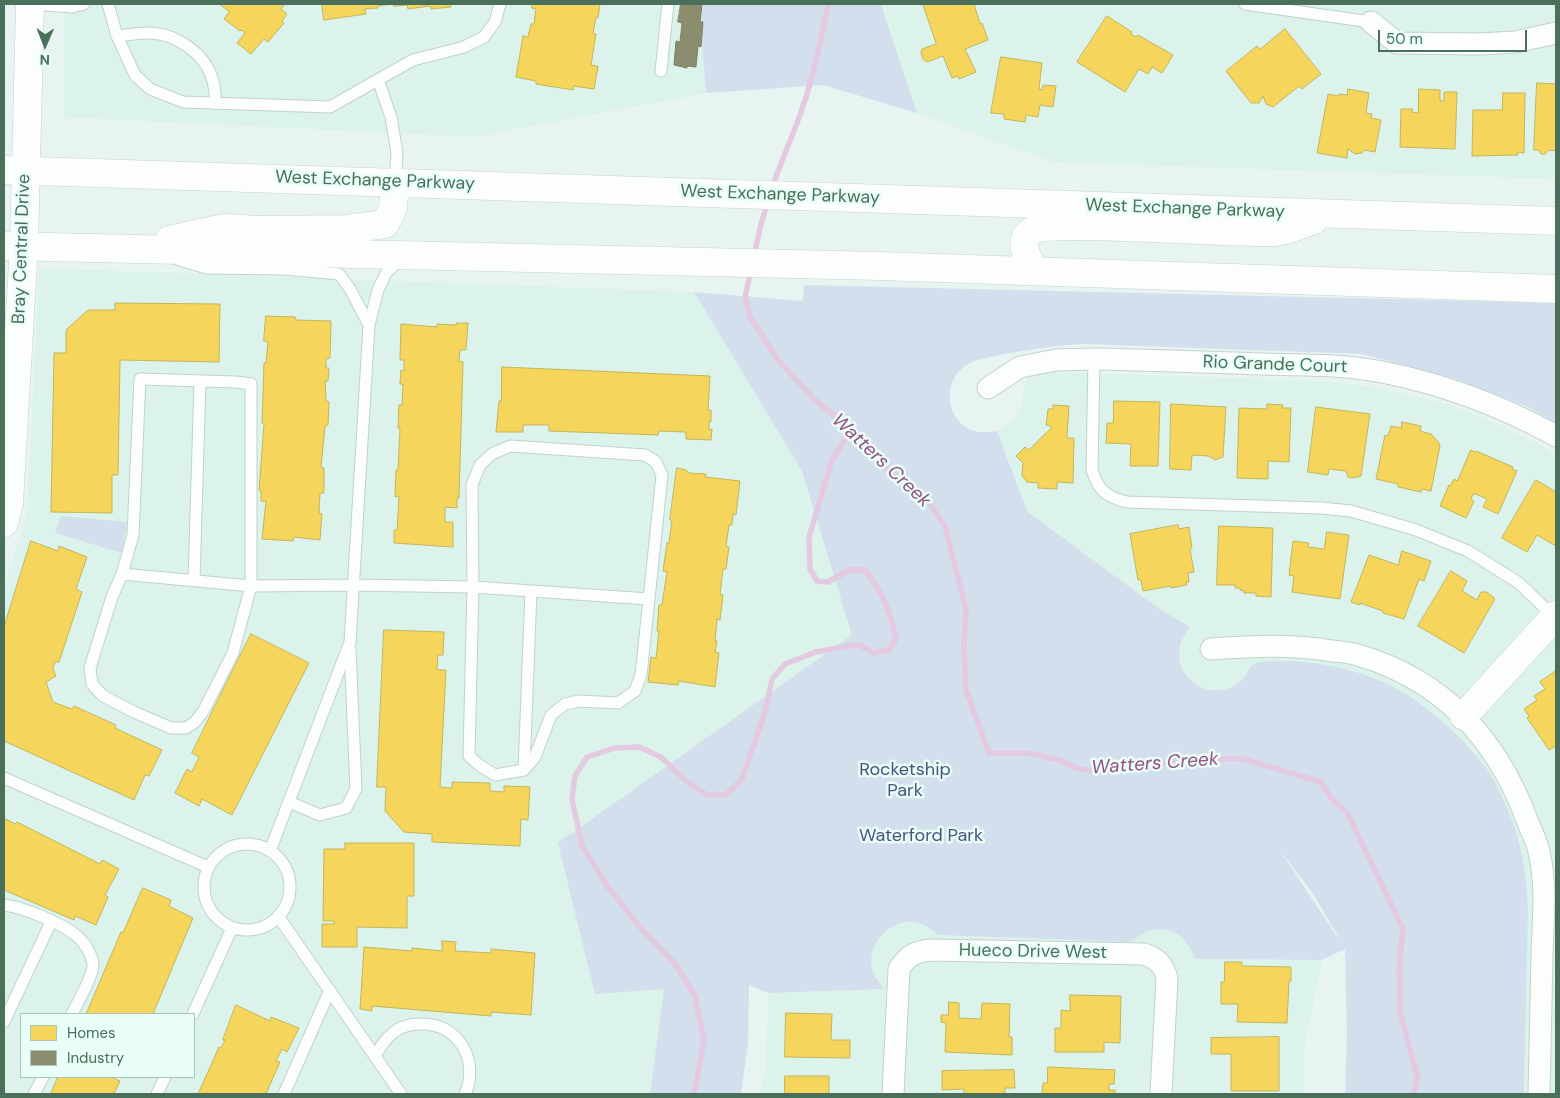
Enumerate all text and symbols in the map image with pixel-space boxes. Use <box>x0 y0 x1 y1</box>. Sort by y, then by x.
north arrow <box>20 20 70 70</box>
scale bar <box>1380 20 1529 52</box>
text: 50 m <box>1386 29 1423 49</box>
text: N <box>39 51 50 69</box>
street label: West Exchange Parkway <box>275 167 475 195</box>
street label: Bray Central Drive <box>9 174 35 324</box>
street label: West Exchange Parkway <box>680 181 880 209</box>
street label: West Exchange Parkway <box>1085 195 1285 223</box>
street label: Rio Grande Court <box>1202 352 1348 378</box>
water label: Watters Creek <box>827 409 935 513</box>
water label: Watters Creek <box>1091 748 1219 780</box>
park label: Rocketship Park <box>859 759 951 802</box>
park label: Waterford Park <box>859 825 983 847</box>
street label: Hueco Drive West <box>959 940 1107 964</box>
legend <box>20 1013 195 1078</box>
text: Homes <box>67 1023 116 1043</box>
text: Industry <box>67 1048 124 1068</box>

